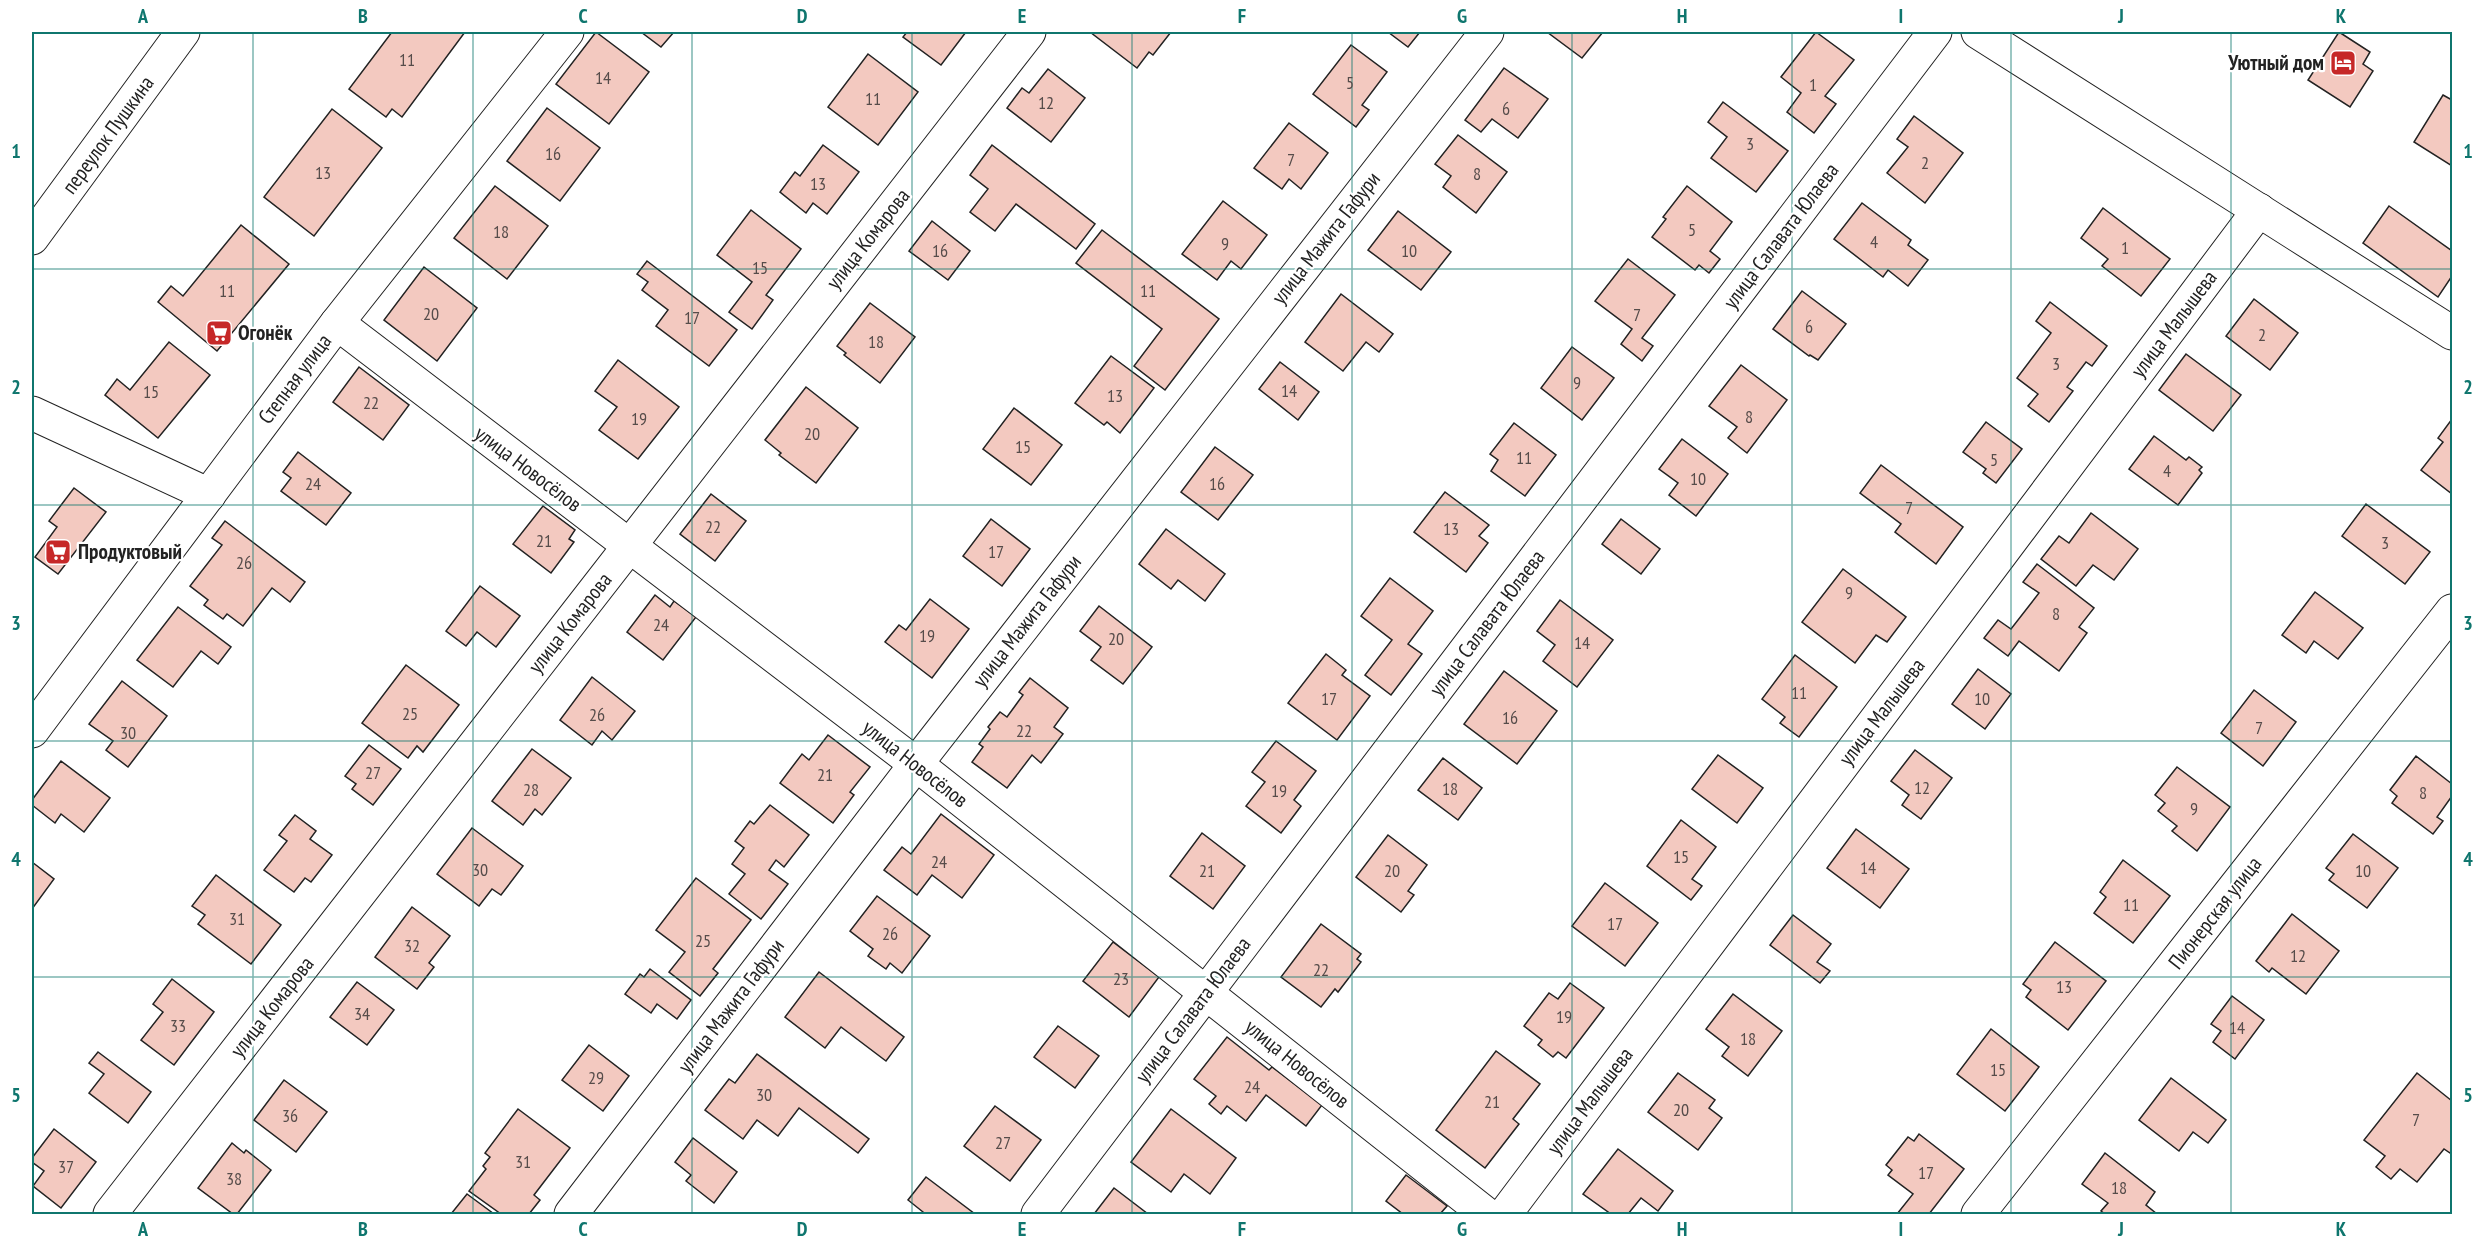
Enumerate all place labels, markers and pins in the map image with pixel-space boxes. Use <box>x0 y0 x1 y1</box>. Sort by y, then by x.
hotel icon: Уютный дом <box>2328 48 2358 78</box>
place label: Уютный дом <box>2227 49 2324 76</box>
supermarket icon: Огонёк <box>204 318 234 348</box>
place label: Огонёк <box>238 319 293 346</box>
supermarket icon: Продуктовый <box>43 537 73 567</box>
place label: Продуктовый <box>78 538 182 565</box>

